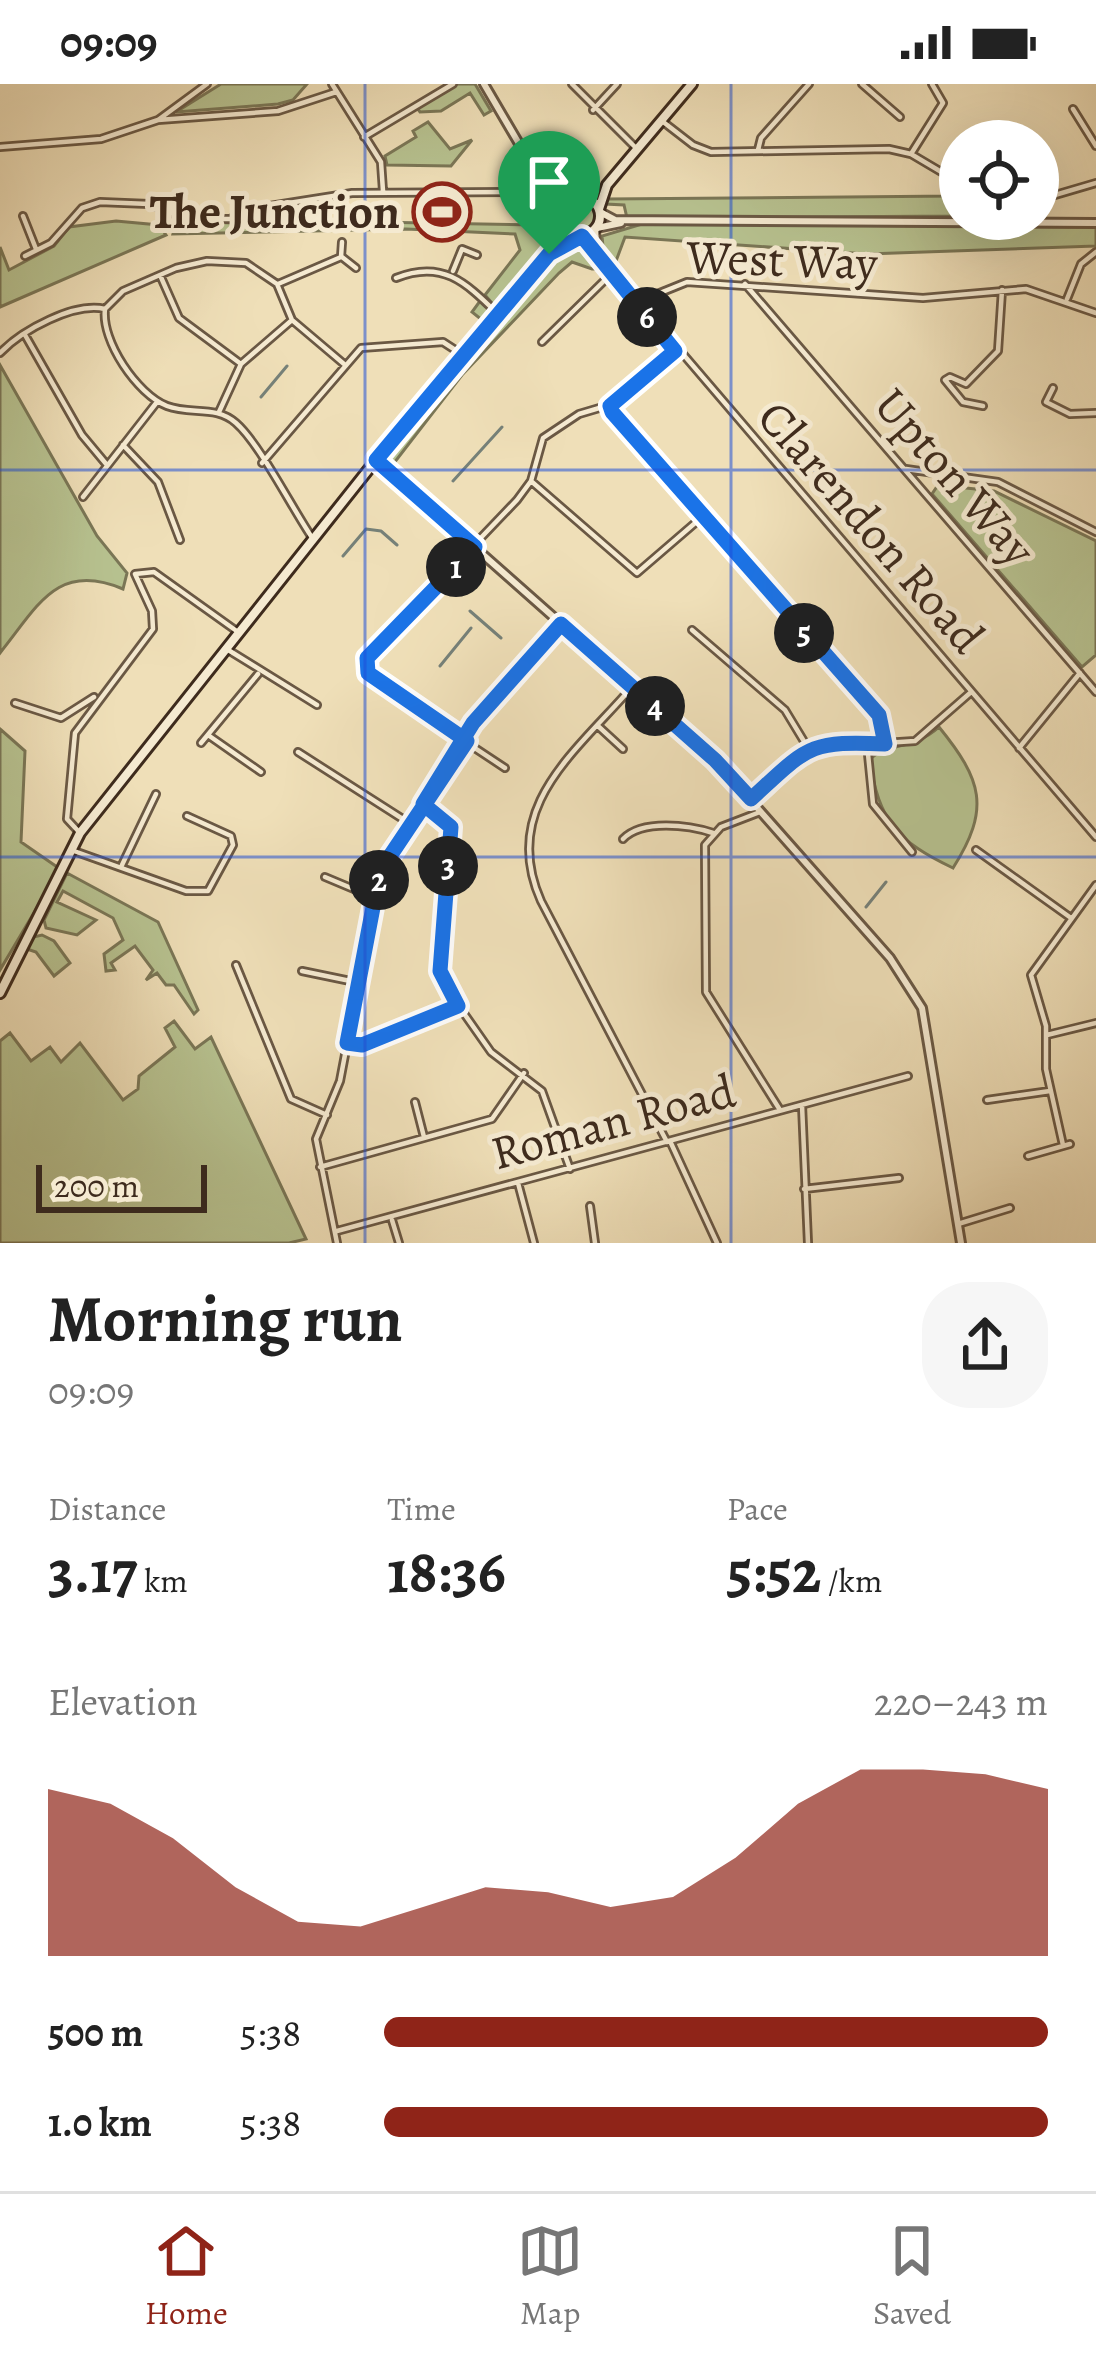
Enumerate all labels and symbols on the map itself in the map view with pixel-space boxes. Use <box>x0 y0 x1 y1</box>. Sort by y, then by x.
pin <box>498 131 600 254</box>
place label: The Junction <box>150 179 400 245</box>
sports icon: The Junction <box>411 181 473 243</box>
street label: West Way <box>684 224 879 296</box>
pin: 6 <box>617 287 677 347</box>
street label: Upton Way <box>859 374 1051 581</box>
street label: Clarendon Road <box>743 386 999 668</box>
pin: 1 <box>426 537 486 597</box>
pin: 5 <box>774 603 834 663</box>
pin: 4 <box>625 676 685 736</box>
pin: 3 <box>418 836 478 896</box>
pin: 2 <box>349 850 409 910</box>
street label: Roman Road <box>484 1058 742 1186</box>
scale bar <box>36 1159 207 1212</box>

